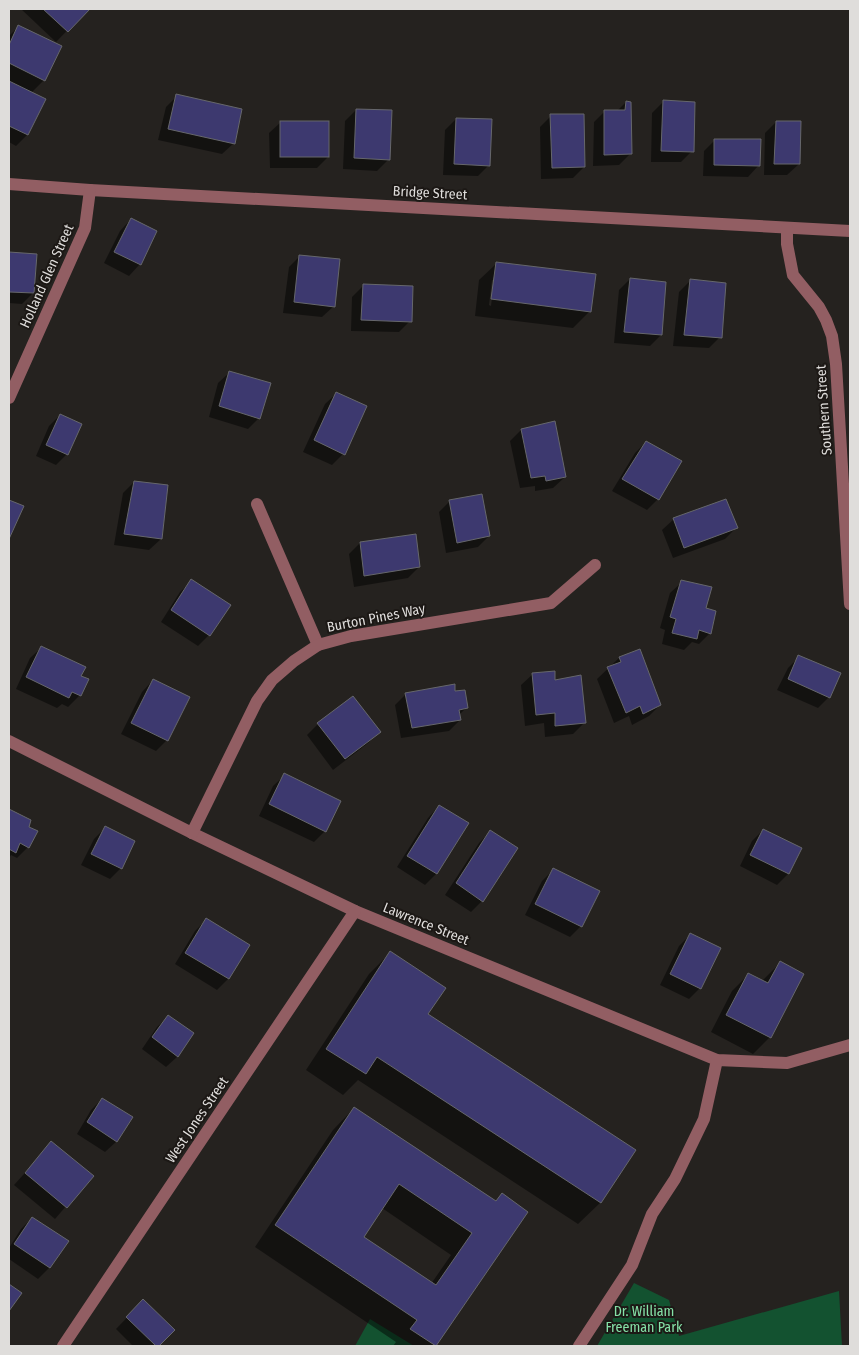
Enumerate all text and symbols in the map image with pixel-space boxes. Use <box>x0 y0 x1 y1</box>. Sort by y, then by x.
street label: Bridge Street <box>392 183 468 203</box>
street label: Holland Glen Street <box>16 221 78 331</box>
street label: Southern Street <box>812 364 836 456</box>
street label: Burton Pines Way <box>325 600 427 636</box>
street label: Lawrence Street <box>381 899 472 949</box>
street label: West Jones Street <box>162 1073 232 1166</box>
park label: Dr. William Freeman Park <box>605 1303 683 1336</box>

